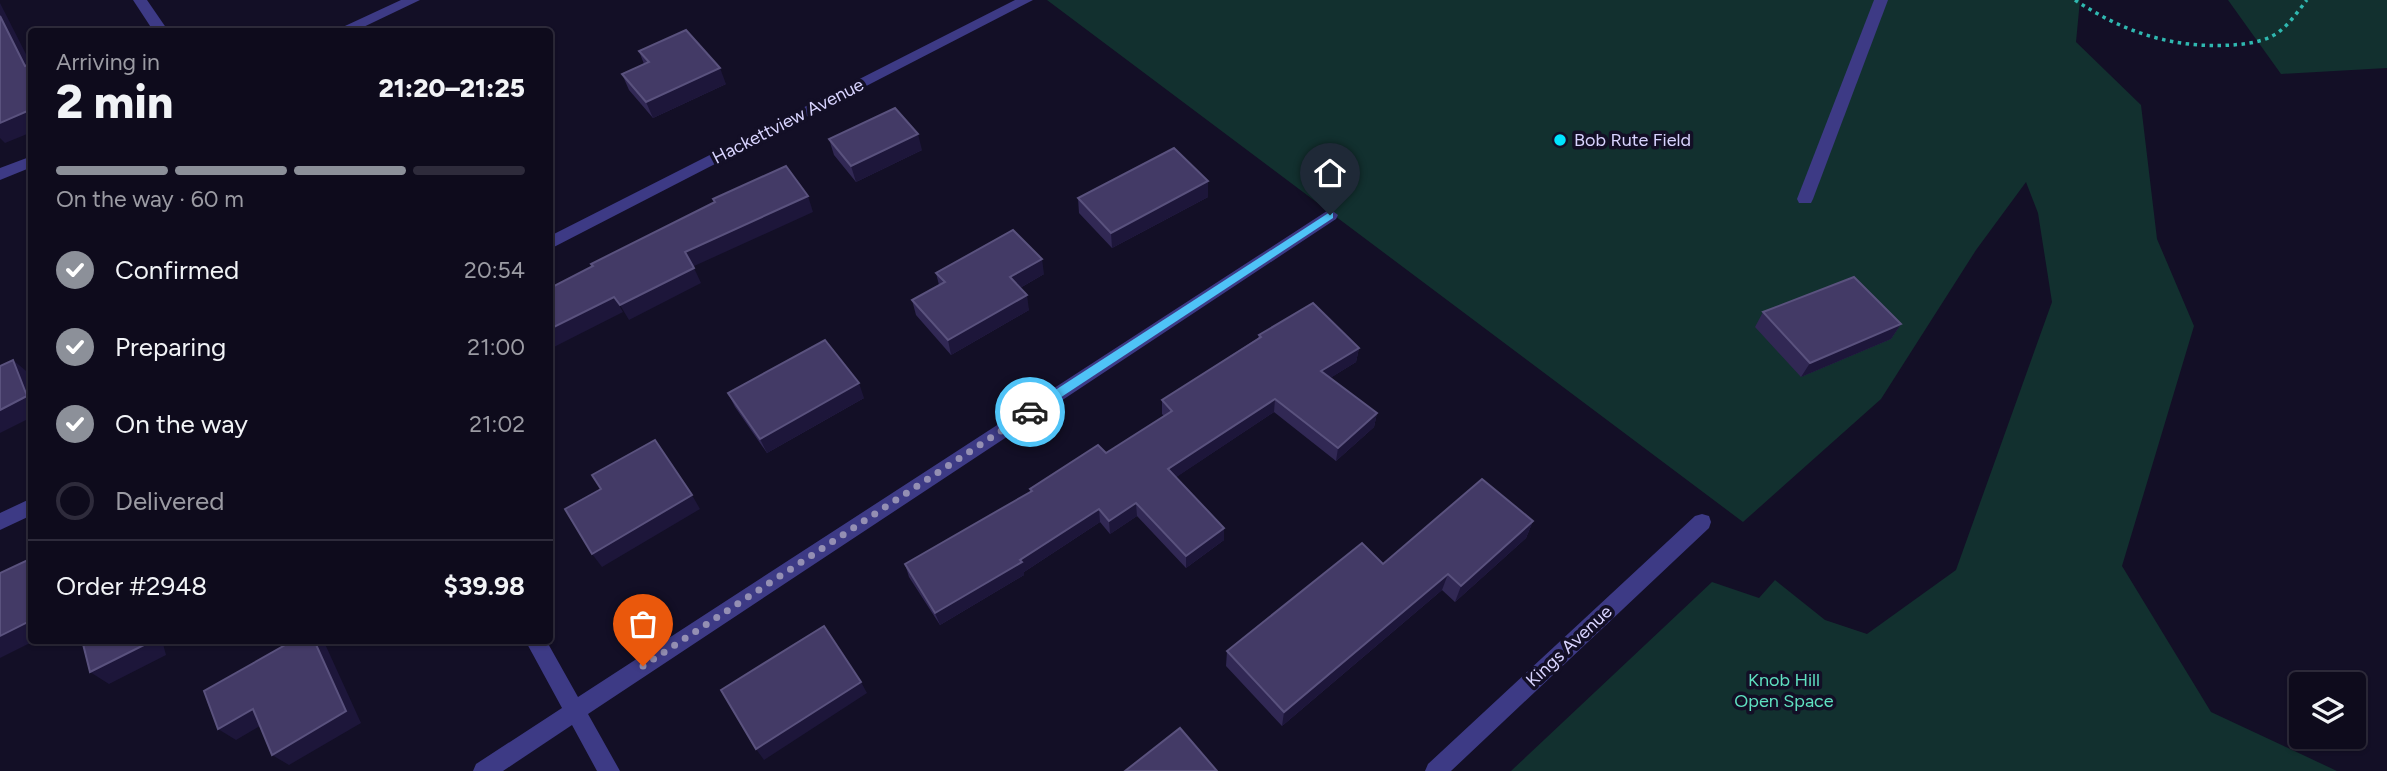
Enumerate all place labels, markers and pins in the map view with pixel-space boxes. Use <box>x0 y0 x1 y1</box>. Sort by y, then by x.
place label: Bob Rute Field <box>1574 129 1691 151</box>
marker: Bob Rute Field <box>1552 132 1568 148</box>
pin <box>1300 143 1360 215</box>
pin <box>613 594 673 666</box>

